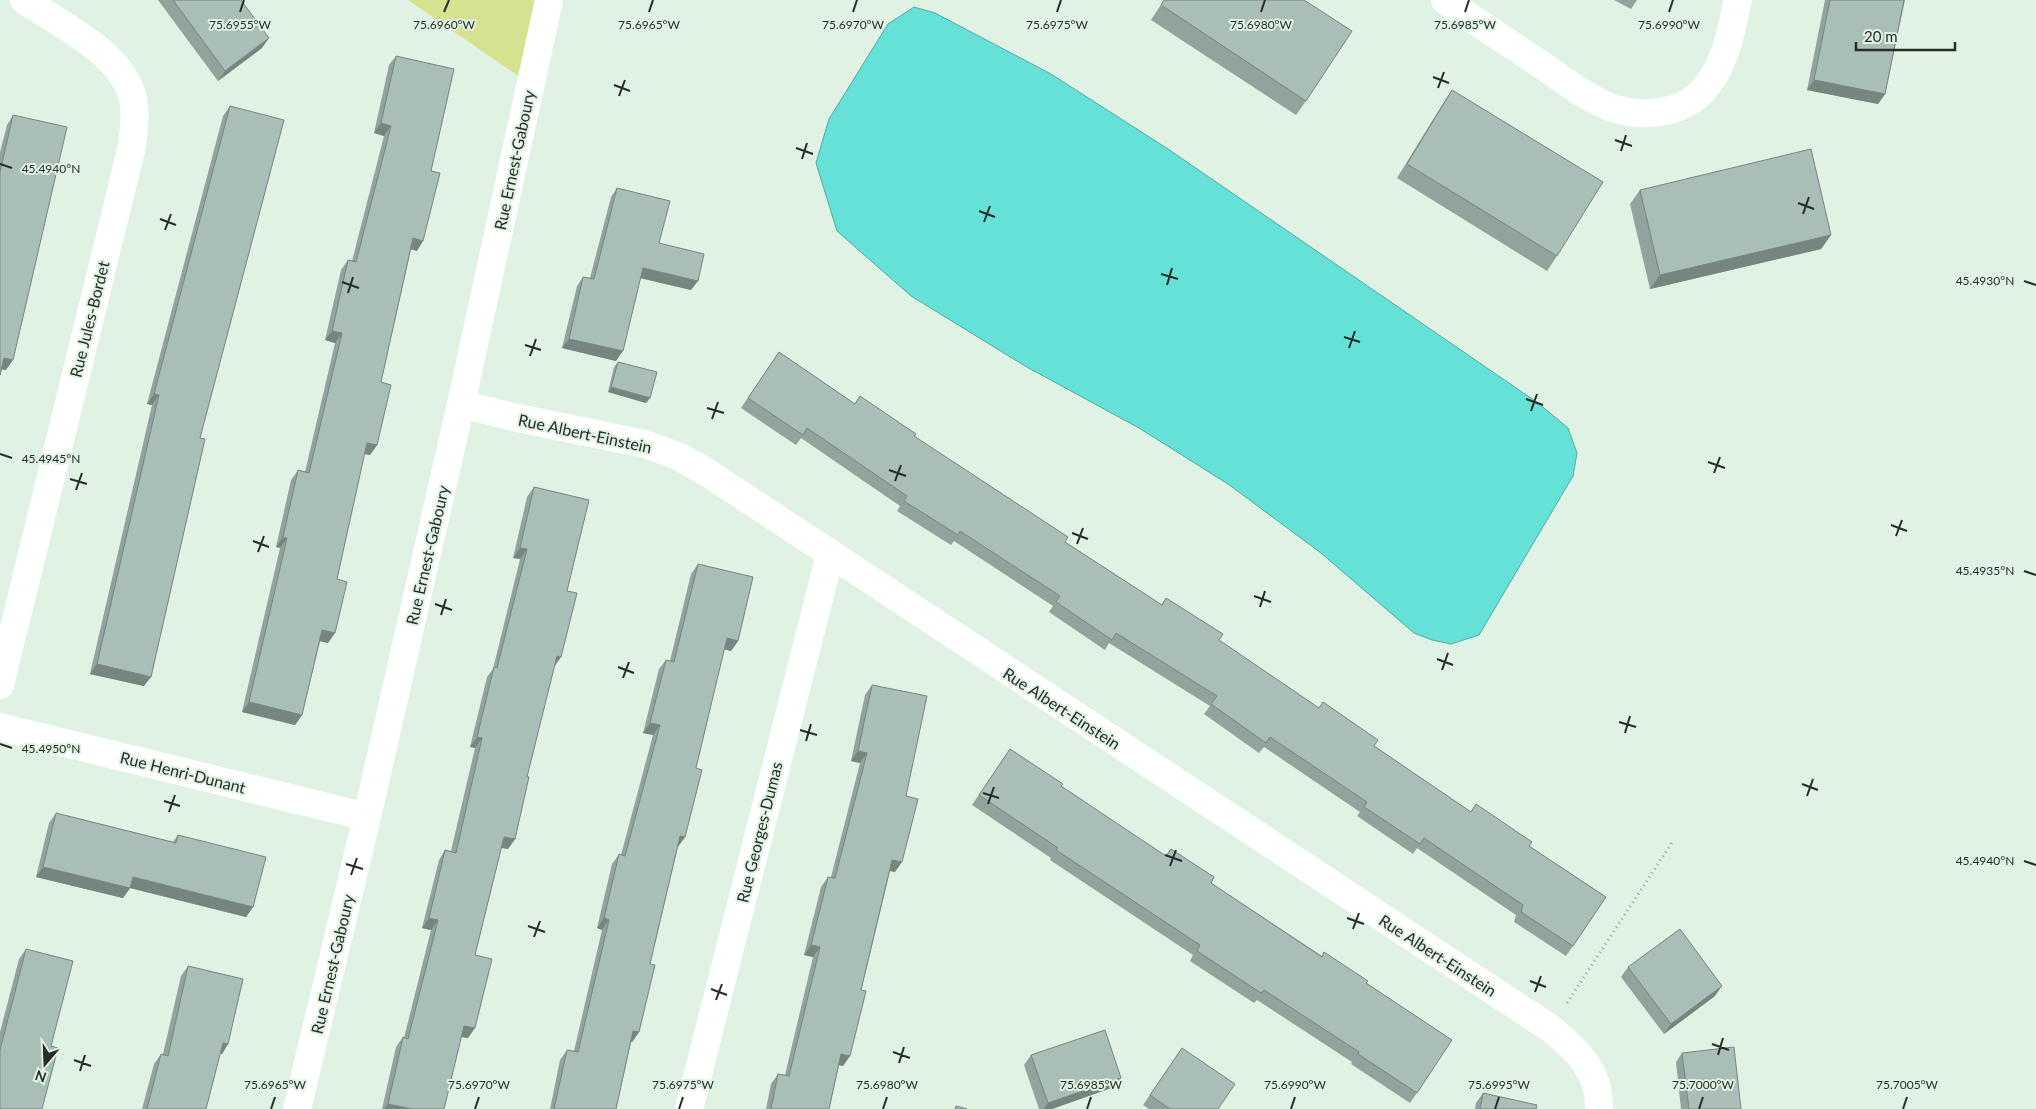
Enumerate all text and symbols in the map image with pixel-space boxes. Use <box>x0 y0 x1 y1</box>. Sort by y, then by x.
text: 75.6955°W <box>209 17 272 32</box>
text: 75.6960°W <box>413 17 476 32</box>
text: 75.6965°W <box>618 17 681 32</box>
text: 75.6970°W <box>822 17 885 32</box>
text: 75.6975°W <box>1026 17 1089 32</box>
text: 75.6980°W <box>1230 17 1293 32</box>
text: 75.6985°W <box>1434 17 1497 32</box>
text: 75.6990°W <box>1638 17 1701 32</box>
scale bar <box>1856 20 1955 52</box>
text: 20 m <box>1864 27 1898 45</box>
street label: Rue Ernest-Gaboury <box>490 88 538 232</box>
text: 45.4940°N <box>22 161 80 176</box>
street label: Rue Jules-Bordet <box>65 259 113 379</box>
text: 45.4930°N <box>1956 273 2014 288</box>
street label: Rue Albert-Einstein <box>517 410 653 456</box>
text: 45.4945°N <box>22 451 80 466</box>
street label: Rue Ernest-Gaboury <box>402 483 452 627</box>
text: 45.4935°N <box>1956 563 2014 578</box>
street label: Rue Albert-Einstein <box>1000 663 1124 753</box>
text: 45.4950°N <box>22 741 80 756</box>
street label: Rue Henri-Dunant <box>118 747 248 797</box>
street label: Rue Georges-Dumas <box>732 760 786 904</box>
text: 45.4940°N <box>1956 853 2014 868</box>
street label: Rue Ernest-Gaboury <box>307 892 357 1036</box>
street label: Rue Albert-Einstein <box>1376 910 1500 1000</box>
north arrow <box>20 1039 70 1089</box>
text: N <box>33 1067 48 1087</box>
text: 75.6965°W <box>244 1077 307 1092</box>
text: 75.6970°W <box>448 1077 511 1092</box>
text: 75.6975°W <box>652 1077 715 1092</box>
text: 75.6980°W <box>856 1077 919 1092</box>
text: 75.6985°W <box>1060 1077 1123 1092</box>
text: 75.6990°W <box>1264 1077 1327 1092</box>
text: 75.6995°W <box>1468 1077 1531 1092</box>
text: 75.7000°W <box>1672 1077 1735 1092</box>
text: 75.7005°W <box>1876 1077 1939 1092</box>

